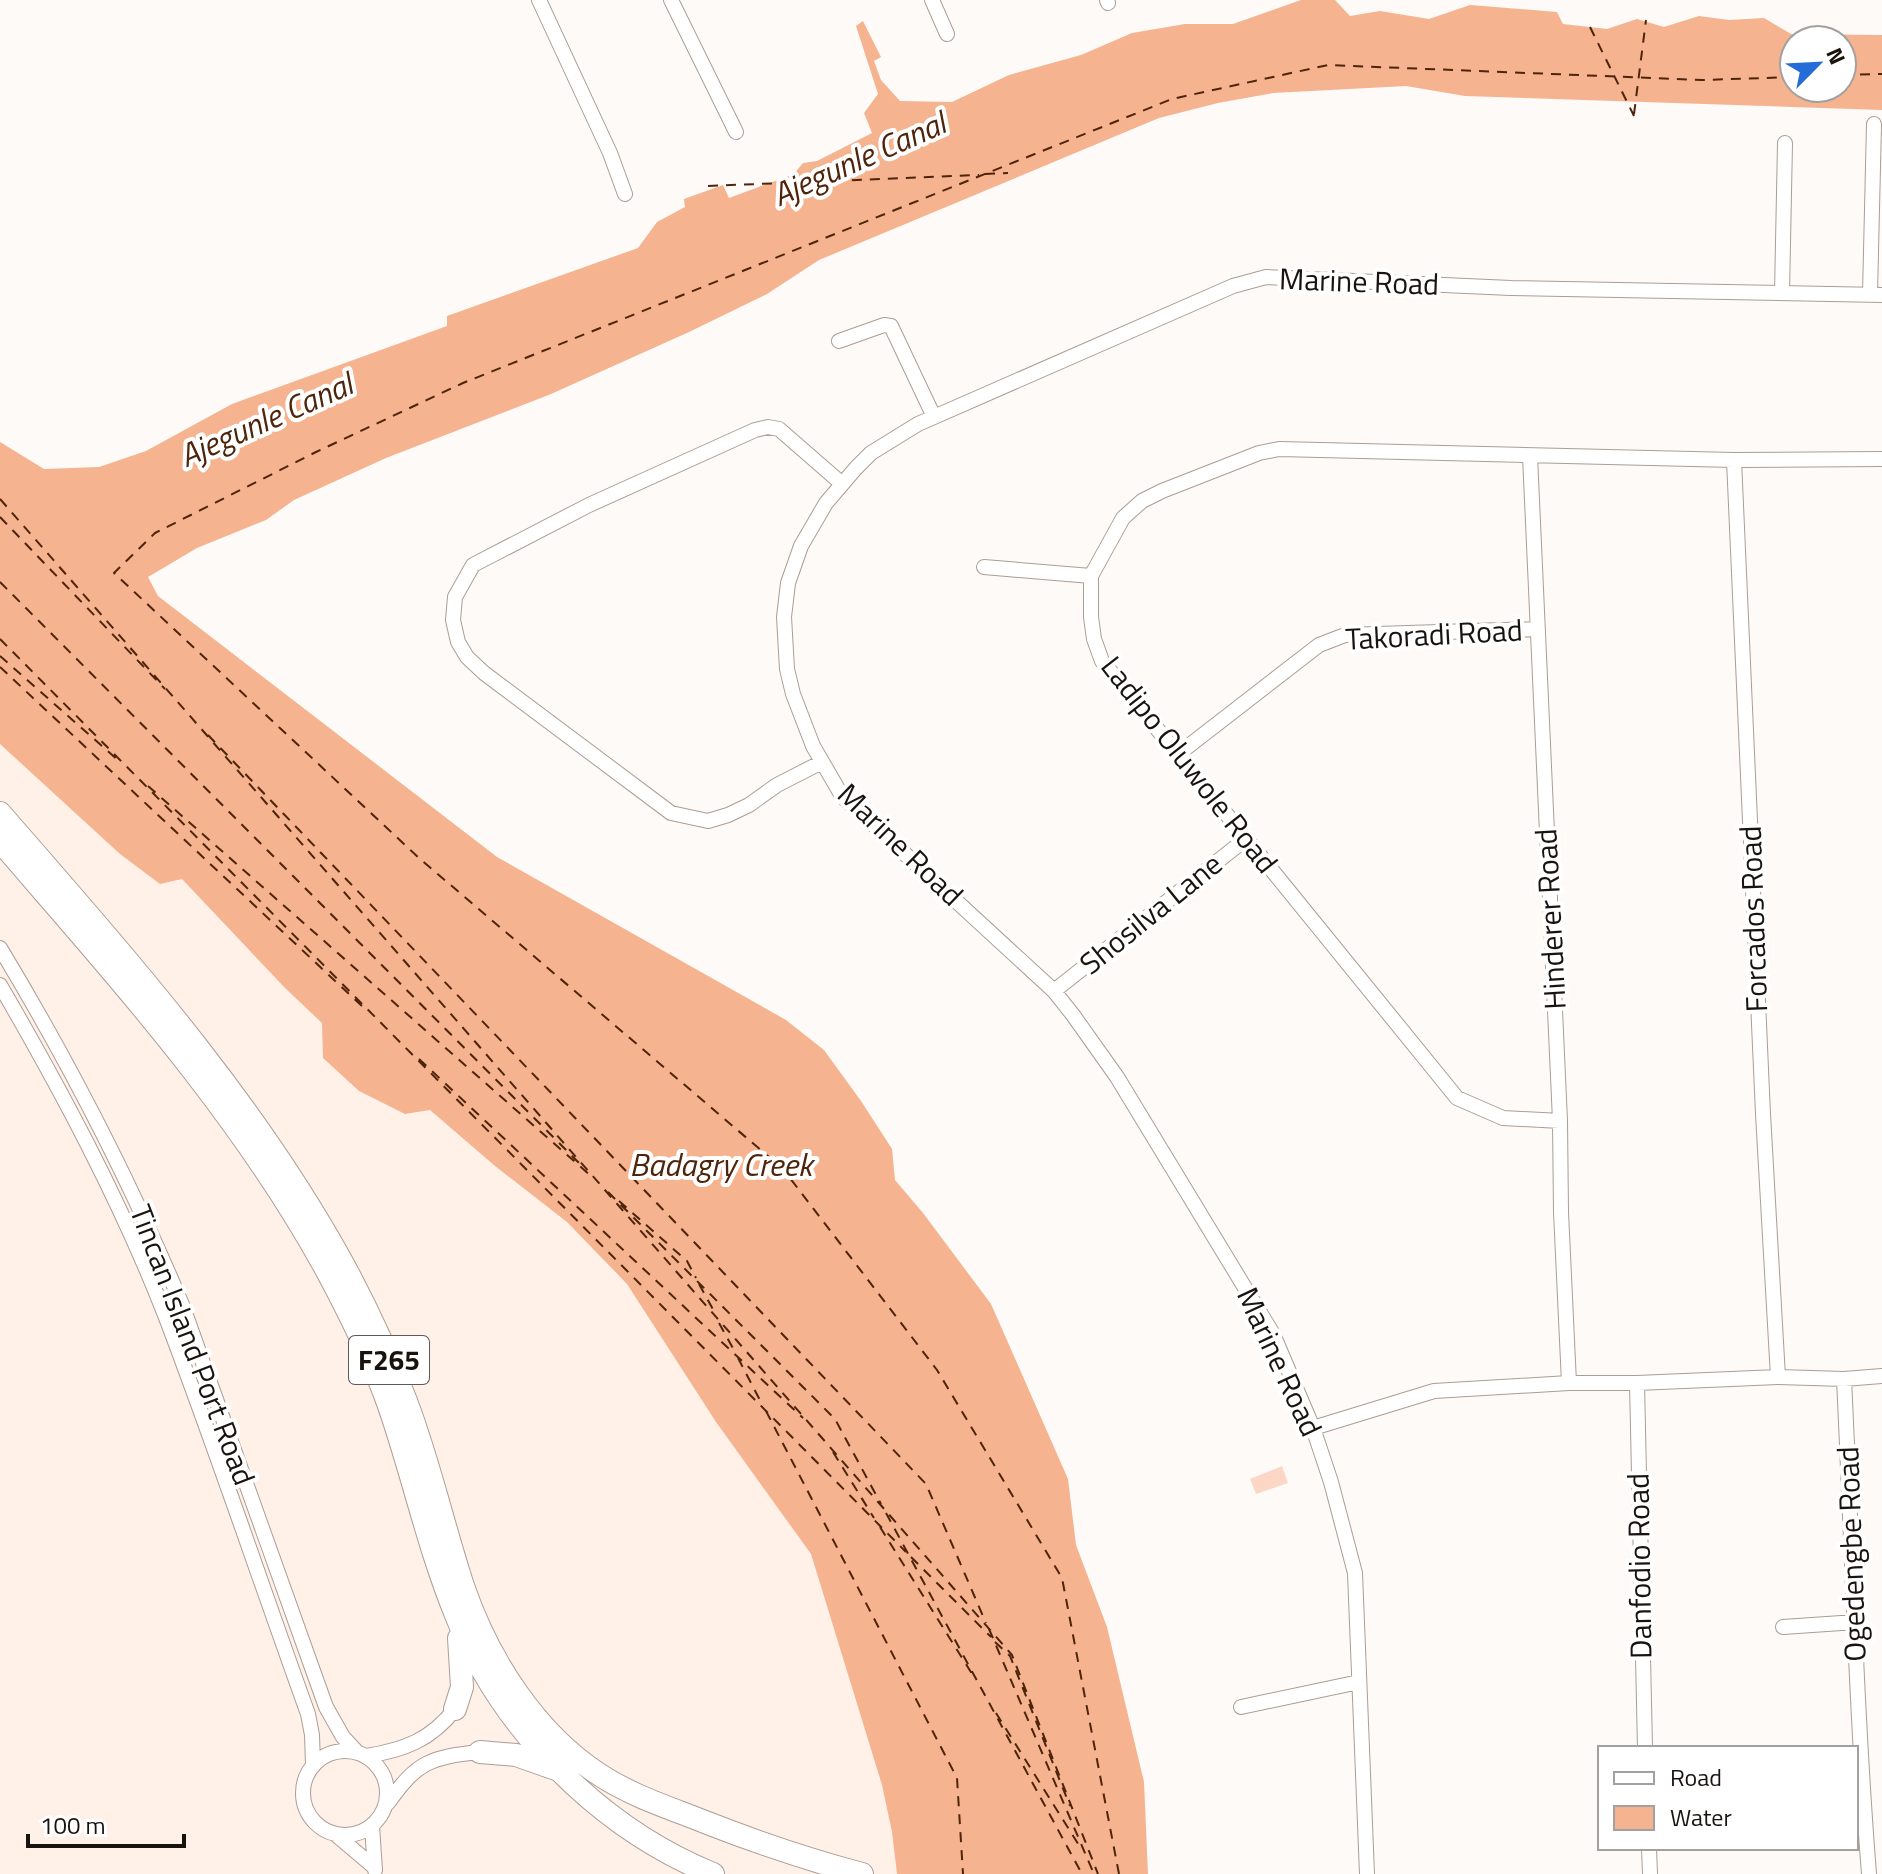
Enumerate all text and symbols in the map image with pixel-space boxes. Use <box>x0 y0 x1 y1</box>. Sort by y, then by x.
north arrow <box>1778 24 1858 104</box>
text: N <box>1818 42 1855 70</box>
water label: Ajegunle Canal <box>764 97 956 218</box>
street label: Marine Road <box>1278 255 1440 307</box>
water label: Ajegunle Canal <box>171 358 363 479</box>
street label: Takoradi Road <box>1344 606 1524 662</box>
street label: Ladipo Oluwole Road <box>1090 646 1289 883</box>
street label: Marine Road <box>827 772 974 916</box>
street label: Forcados Road <box>1727 825 1779 1013</box>
street label: Hinderer Road <box>1522 827 1578 1011</box>
street label: Shosilva Lane <box>1069 841 1232 985</box>
water label: Badagry Creek <box>630 1140 816 1188</box>
street label: Tincan Island Port Road <box>118 1198 268 1492</box>
street label: Marine Road <box>1225 1279 1335 1444</box>
road number: F265 <box>349 1336 429 1384</box>
street label: Ogedengbe Road <box>1824 1446 1878 1662</box>
street label: Danfodio Road <box>1614 1473 1664 1659</box>
legend <box>1598 1746 1858 1850</box>
text: Road <box>1670 1759 1722 1795</box>
scale bar <box>28 1798 184 1848</box>
text: Water <box>1670 1799 1732 1835</box>
text: 100 m <box>40 1807 106 1843</box>

